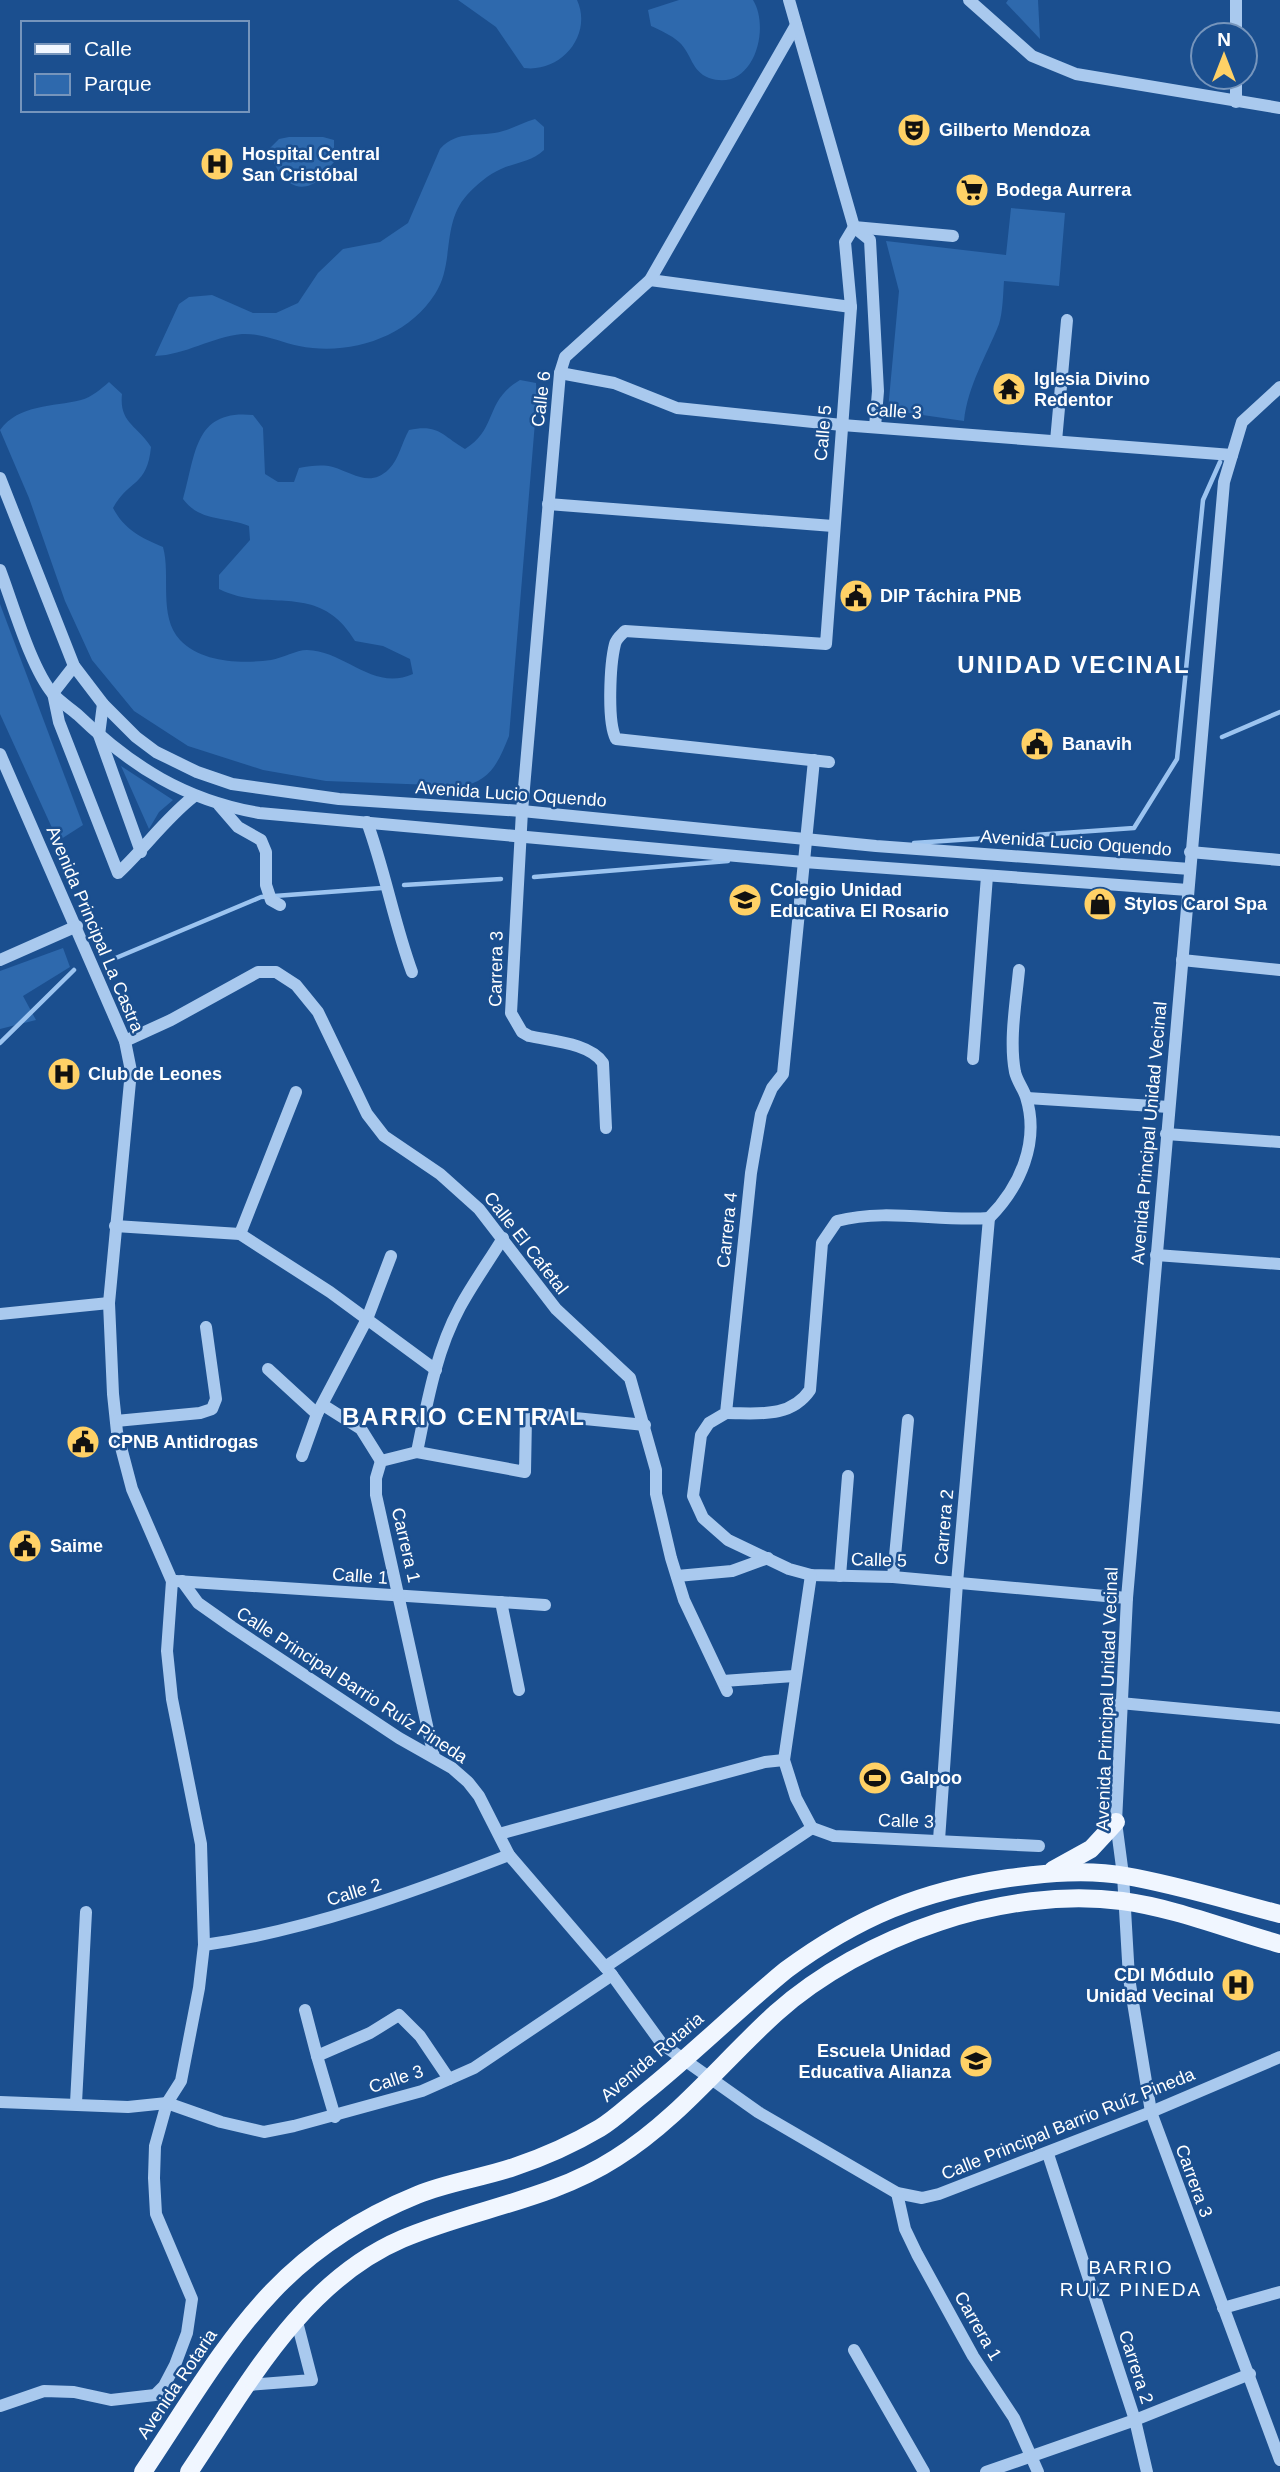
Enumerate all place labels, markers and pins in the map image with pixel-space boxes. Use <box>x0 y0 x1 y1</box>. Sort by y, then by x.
theatre icon: Gilberto Mendoza <box>895 111 933 149</box>
place label: Gilberto Mendoza <box>939 120 1091 140</box>
place label: Hospital Central San Cristóbal <box>242 144 380 185</box>
hospital icon: Hospital Central San Cristóbal <box>198 145 236 183</box>
supermarket icon: Bodega Aurrera <box>953 171 991 209</box>
place label: Bodega Aurrera <box>996 180 1132 200</box>
place label: Iglesia Divino Redentor <box>1034 369 1150 410</box>
temple icon: Iglesia Divino Redentor <box>990 370 1028 408</box>
public building icon: DIP Táchira PNB <box>837 577 875 615</box>
place label: DIP Táchira PNB <box>880 586 1022 606</box>
public building icon: Banavih <box>1018 725 1056 763</box>
place label: Banavih <box>1062 734 1132 754</box>
place label: Colegio Unidad Educativa El Rosario <box>770 880 949 921</box>
school or university icon: Colegio Unidad Educativa El Rosario <box>726 881 764 919</box>
shop icon: Stylos Carol Spa <box>1081 885 1119 923</box>
place label: Stylos Carol Spa <box>1124 894 1268 914</box>
hospital icon: Club de Leones <box>45 1055 83 1093</box>
place label: Club de Leones <box>88 1064 222 1084</box>
public building icon: CPNB Antidrogas <box>64 1423 102 1461</box>
place label: CPNB Antidrogas <box>108 1432 258 1452</box>
public building icon: Saime <box>6 1527 44 1565</box>
place label: Saime <box>50 1536 103 1556</box>
sports icon: Galpoo <box>856 1759 894 1797</box>
place label: Galpoo <box>900 1768 962 1788</box>
place label: CDI Módulo Unidad Vecinal <box>1086 1965 1214 2006</box>
hospital icon: CDI Módulo Unidad Vecinal <box>1219 1966 1257 2004</box>
place label: Escuela Unidad Educativa Alianza <box>799 2041 952 2082</box>
school or university icon: Escuela Unidad Educativa Alianza <box>957 2042 995 2080</box>

